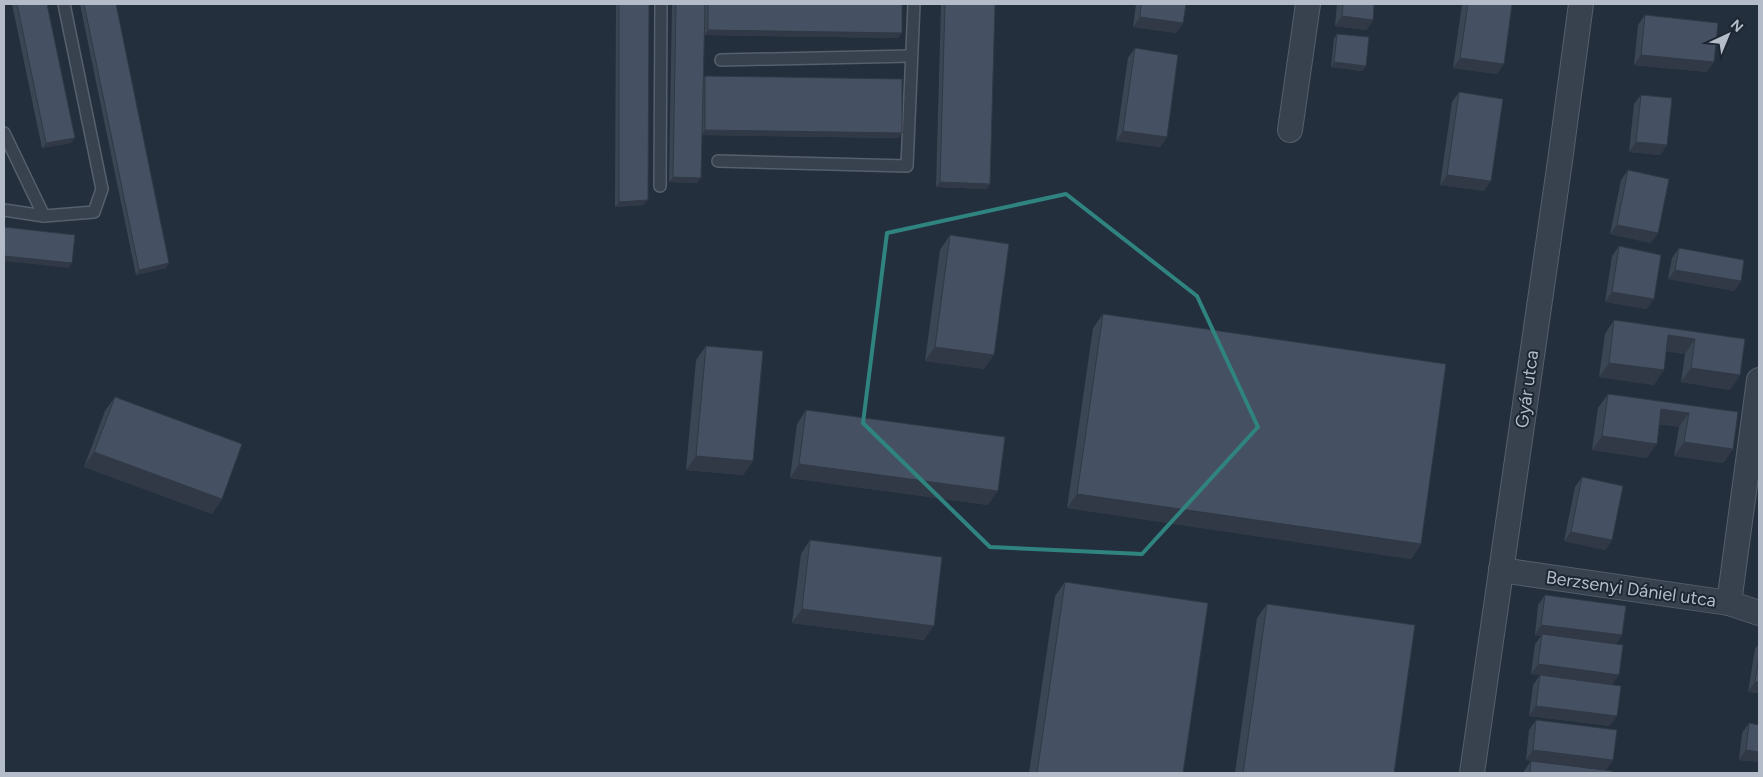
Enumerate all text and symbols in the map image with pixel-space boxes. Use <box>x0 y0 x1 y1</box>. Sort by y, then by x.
north arrow <box>1703 10 1753 60</box>
text: N <box>1727 16 1746 36</box>
street label: Gyár utca <box>1511 349 1543 429</box>
street label: Berzsenyi Dániel utca <box>1544 566 1718 612</box>

